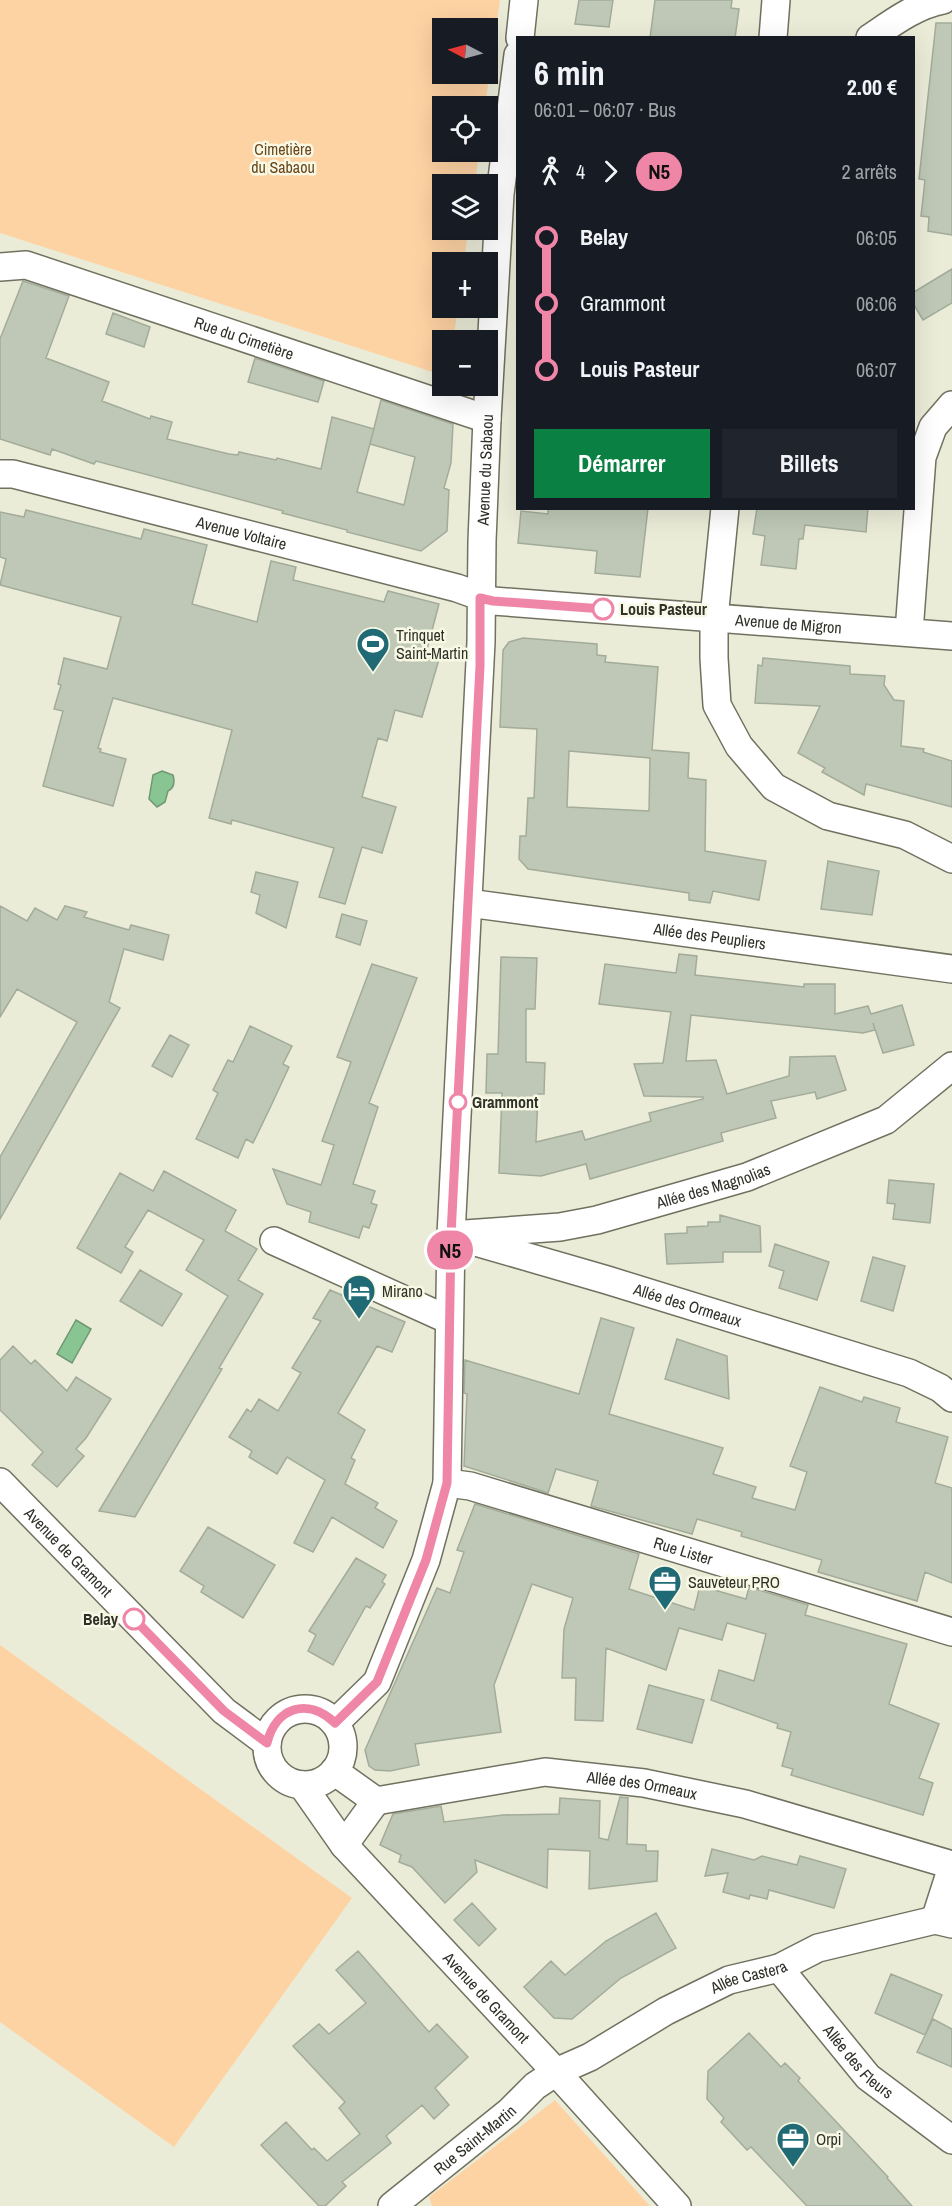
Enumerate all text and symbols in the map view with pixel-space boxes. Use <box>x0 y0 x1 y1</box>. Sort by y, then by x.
north arrow <box>432 18 498 84</box>
map controls <box>432 18 498 396</box>
text: 6 min <box>534 51 605 95</box>
text: 2.00 € <box>847 72 897 102</box>
button: locate <box>432 96 498 162</box>
text: 06:01 – 06:07 · Bus <box>534 96 676 123</box>
park label: Cimetière du Sabaou <box>251 138 315 178</box>
icon: walk <box>534 155 567 188</box>
icon: forward <box>594 155 627 188</box>
text: N5 <box>648 157 670 186</box>
text: 4 <box>576 158 585 185</box>
text: 2 arrêts <box>841 158 897 185</box>
button: layers <box>432 174 498 240</box>
text: Belay <box>580 222 628 252</box>
text: 06:05 <box>856 224 897 251</box>
button: + <box>432 252 498 318</box>
text: Grammont <box>580 288 665 318</box>
text: 06:06 <box>856 290 897 317</box>
street label: Rue du Cimetière <box>191 311 297 365</box>
button: − <box>432 330 498 396</box>
text: Louis Pasteur <box>580 354 699 384</box>
text: 06:07 <box>856 356 897 383</box>
street label: Avenue du Sabaou <box>472 414 498 527</box>
button: Démarrer <box>534 429 710 498</box>
button: Billets <box>722 429 897 498</box>
street label: Avenue Voltaire <box>193 510 289 555</box>
marker: Louis Pasteur <box>592 598 614 620</box>
place label: Louis Pasteur <box>620 598 708 620</box>
street label: Avenue de Migron <box>733 608 843 639</box>
place label: Trinquet Saint-Martin <box>396 624 468 664</box>
sports icon: Trinquet Saint-Martin <box>355 626 391 673</box>
street label: Allée des Peupliers <box>651 917 767 955</box>
place label: Grammont <box>472 1091 539 1113</box>
marker: Grammont <box>449 1093 467 1111</box>
street label: Allée des Magnolias <box>653 1158 773 1214</box>
line badge: N5 <box>423 1230 477 1270</box>
text: N5 <box>439 1236 461 1265</box>
hotel icon: Mirano <box>341 1273 377 1320</box>
street label: Allée des Ormeaux <box>630 1278 745 1332</box>
place label: Mirano <box>382 1280 423 1302</box>
street label: Avenue de Gramont <box>19 1502 118 1602</box>
street label: Rue Lister <box>651 1531 716 1570</box>
office icon: Sauveteur PRO <box>647 1564 683 1611</box>
place label: Sauveteur PRO <box>688 1571 780 1593</box>
place label: Belay <box>83 1608 119 1630</box>
marker: Belay <box>123 1608 145 1630</box>
street label: Allée des Ormeaux <box>585 1766 700 1805</box>
street label: Avenue de Gramont <box>438 1946 535 2048</box>
street label: Allée Castera <box>706 1954 791 1999</box>
street label: Allée des Fleurs <box>818 2019 898 2103</box>
street label: Rue Saint-Martin <box>429 2100 521 2180</box>
office icon: Orpi <box>775 2121 811 2168</box>
place label: Orpi <box>816 2128 842 2150</box>

